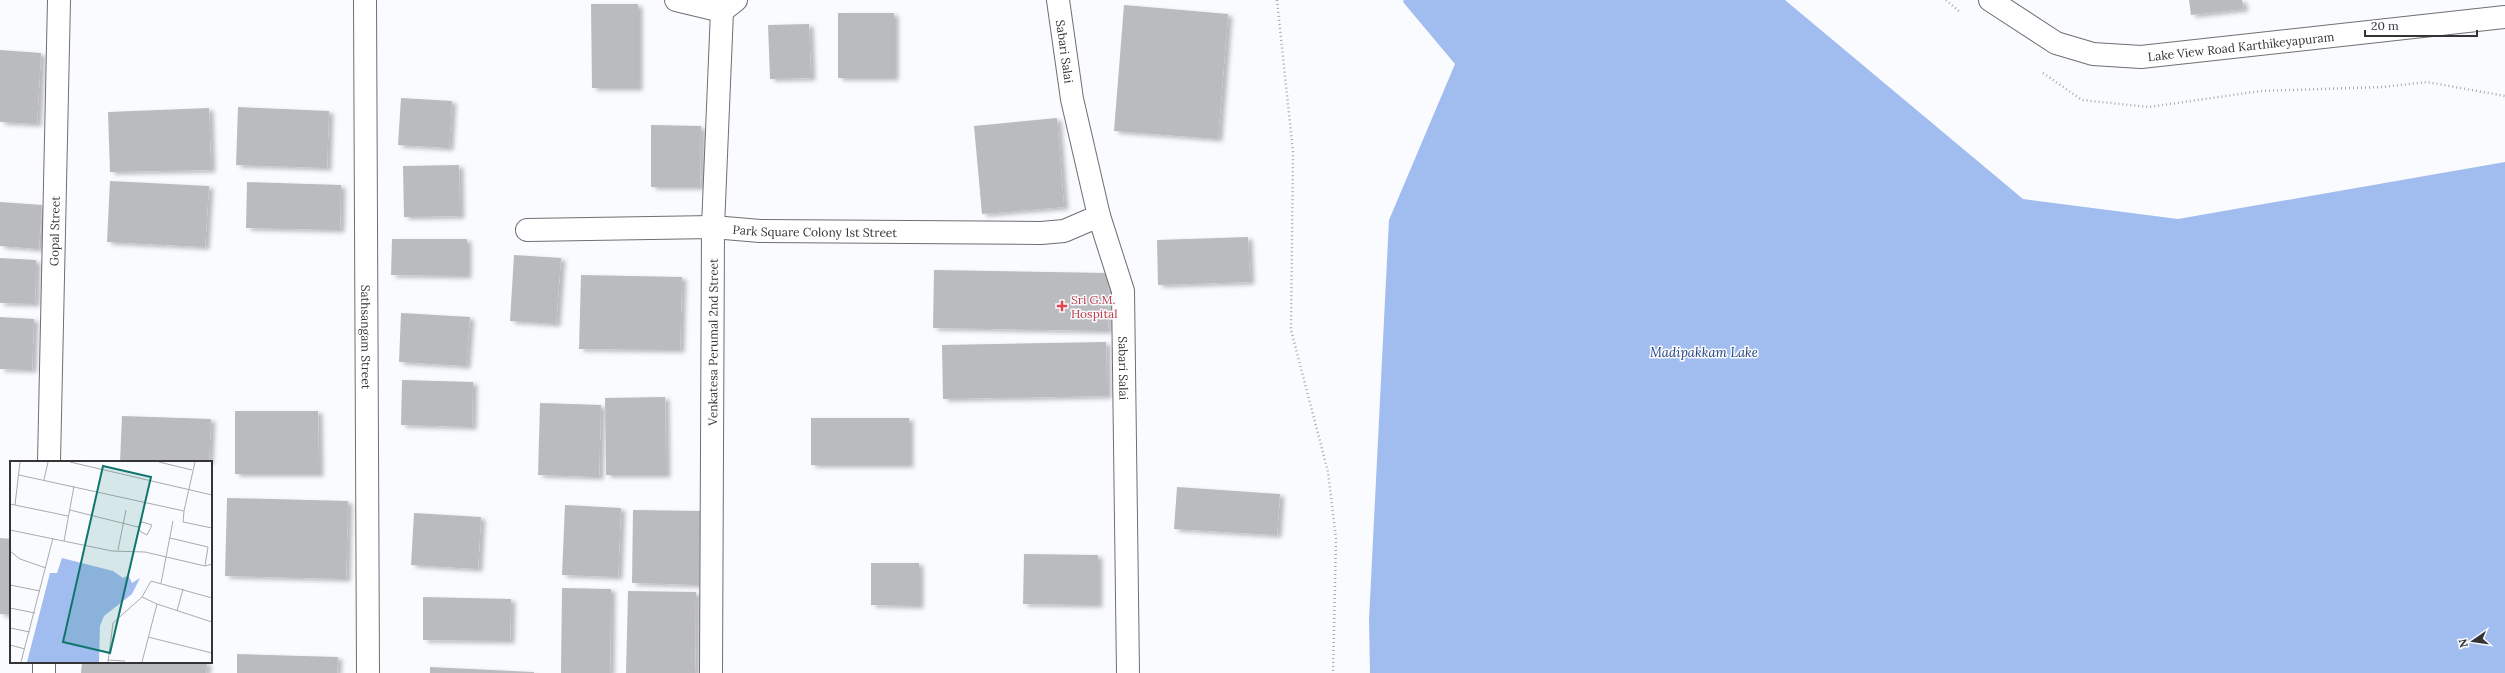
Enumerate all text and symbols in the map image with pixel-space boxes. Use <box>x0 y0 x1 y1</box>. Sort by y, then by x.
scale bar <box>2365 12 2477 38</box>
text: 20 m <box>2371 18 2399 33</box>
street label: Sabari Salai <box>1053 19 1077 84</box>
street label: Lake View Road Karthikeyapuram <box>2147 28 2335 64</box>
street label: Gopal Street <box>46 196 62 266</box>
street label: Park Square Colony 1st Street <box>732 221 897 239</box>
street label: Venkatesa Perumal 2nd Street <box>705 258 720 427</box>
street label: Sathsangam Street <box>359 285 374 390</box>
place label: Sri G.M. Hospital <box>1071 292 1118 321</box>
marker: Sri G.M. Hospital <box>1056 300 1068 312</box>
street label: Sabari Salai <box>1116 336 1132 400</box>
water label: Madipakkam Lake <box>1650 344 1758 361</box>
inset map <box>10 461 212 663</box>
north arrow <box>2453 621 2493 661</box>
text: N <box>2455 637 2471 649</box>

